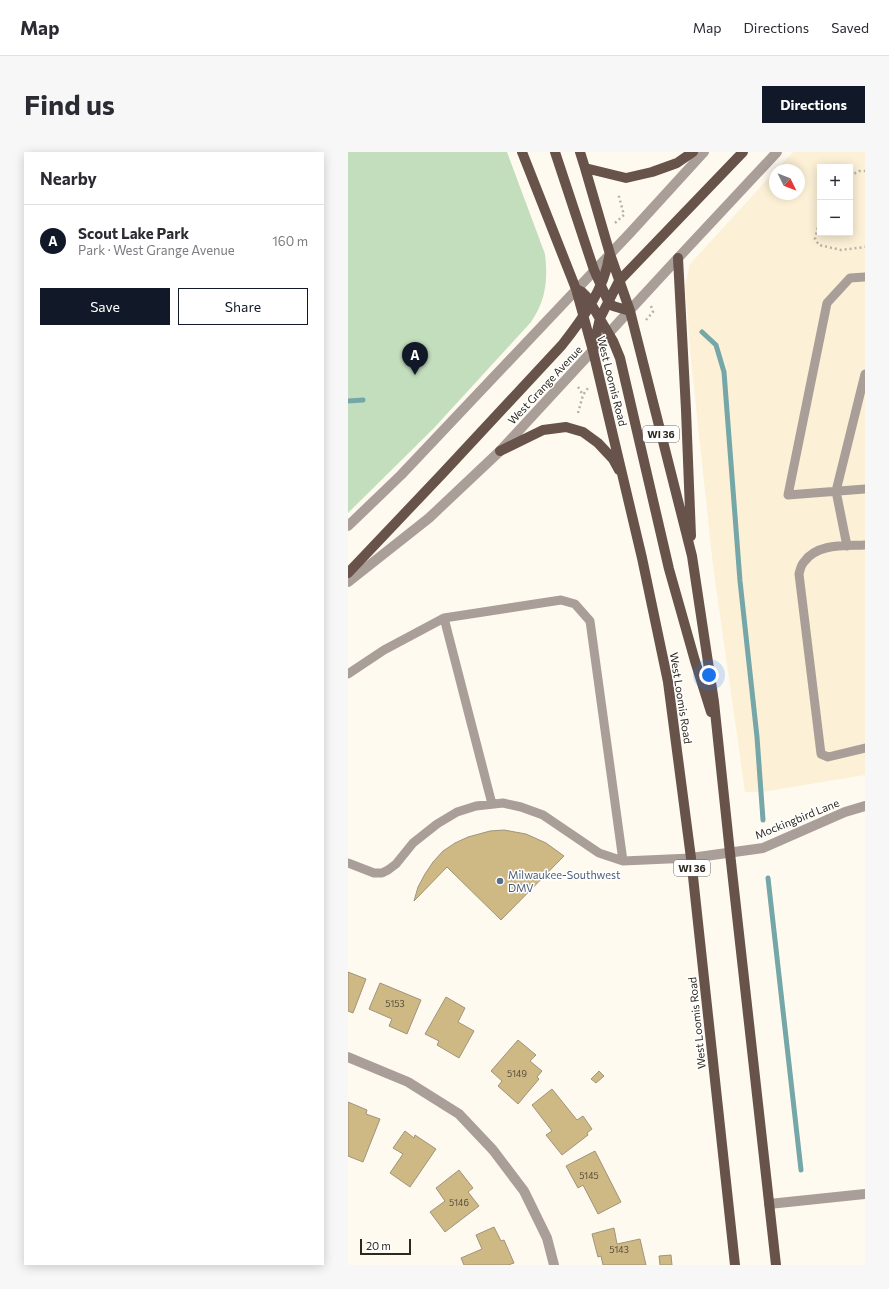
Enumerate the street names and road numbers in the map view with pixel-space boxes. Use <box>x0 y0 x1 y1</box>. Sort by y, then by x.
street label: West Loomis Road <box>595 334 630 427</box>
street label: West Grange Avenue <box>505 343 585 427</box>
road number: WI 36 <box>643 426 679 442</box>
street label: West Loomis Road <box>668 651 695 745</box>
street label: Mockingbird Lane <box>753 796 841 841</box>
road number: WI 36 <box>674 860 710 876</box>
street label: West Loomis Road <box>685 976 708 1070</box>

